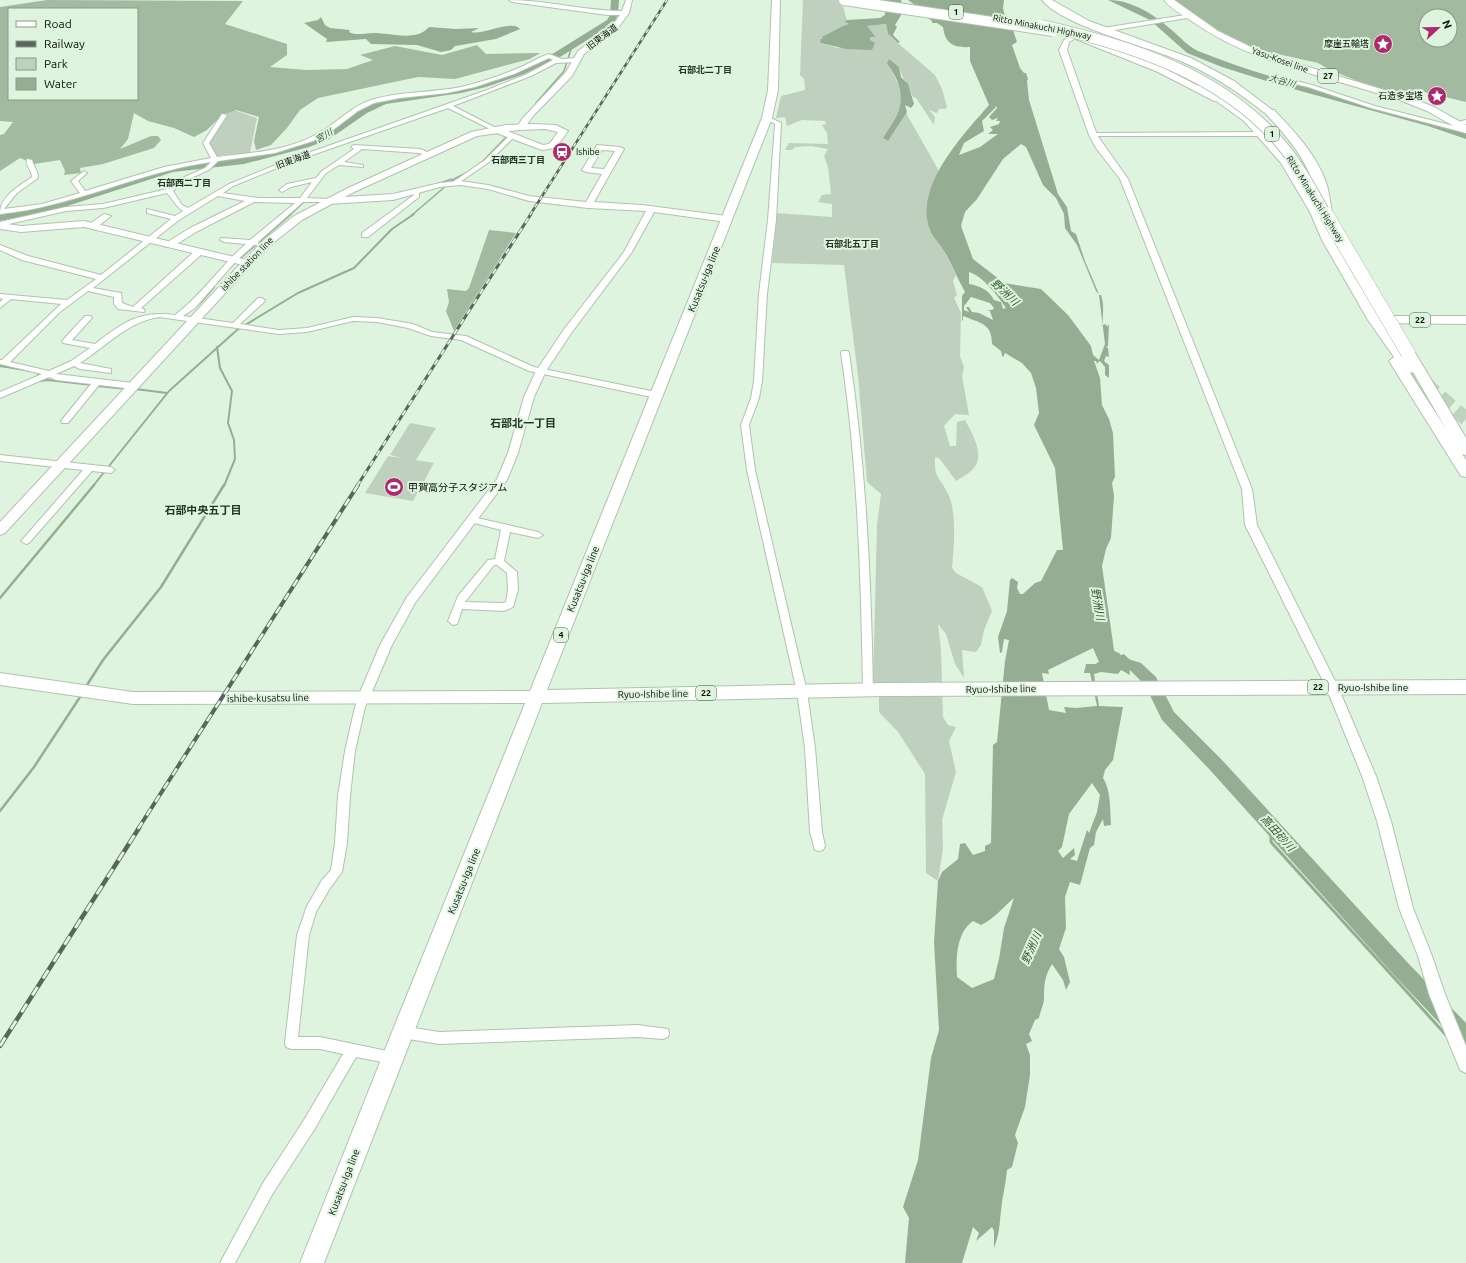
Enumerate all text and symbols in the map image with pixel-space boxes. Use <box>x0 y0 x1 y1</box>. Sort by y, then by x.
road number: 1 <box>949 5 963 19</box>
legend <box>8 8 138 100</box>
north arrow <box>1418 8 1458 48</box>
street label: Ritto Minakuchi Highway <box>992 13 1093 42</box>
text: Road <box>44 17 72 30</box>
text: N <box>1440 18 1454 30</box>
street label: 旧東海道 <box>585 22 619 52</box>
place icon: 摩崖五輪塔 <box>1372 33 1394 55</box>
text: Railway <box>44 37 85 50</box>
place label: 摩崖五輪塔 <box>1324 38 1369 49</box>
street label: Yasu-Kosei line <box>1250 45 1310 75</box>
text: Park <box>44 57 68 70</box>
district label: 石部北二丁目 <box>678 65 732 75</box>
road number: 27 <box>1318 69 1338 83</box>
water label: 大谷川 <box>1268 72 1297 90</box>
text: Water <box>44 77 77 90</box>
place icon: 石造多宝塔 <box>1426 85 1448 107</box>
place label: 石造多宝塔 <box>1378 91 1423 101</box>
water label: 宮川 <box>314 127 335 145</box>
road number: 1 <box>1265 127 1279 141</box>
station icon: Ishibe <box>551 141 573 163</box>
place label: Ishibe <box>576 147 600 157</box>
street label: 旧東海道 <box>274 149 312 171</box>
street label: Ritto Minakuchi Highway <box>1284 154 1346 245</box>
district label: 石部西三丁目 <box>491 155 545 165</box>
district label: 石部西二丁目 <box>157 178 211 188</box>
street label: ishibe station line <box>219 235 275 293</box>
district label: 石部北五丁目 <box>825 239 879 249</box>
street label: Kusatsu-Iga line <box>686 244 722 314</box>
water label: 野洲川 <box>989 276 1022 308</box>
road number: 22 <box>1410 313 1430 327</box>
district label: 石部北一丁目 <box>490 417 556 429</box>
sports icon: 甲賀高分子スタジアム <box>383 476 405 498</box>
place label: 甲賀高分子スタジアム <box>408 482 507 493</box>
district label: 石部中央五丁目 <box>165 504 242 516</box>
street label: Kusatsu-Iga line <box>565 544 601 614</box>
water label: 野洲川 <box>1089 587 1107 622</box>
road number: 4 <box>554 628 568 642</box>
road number: 22 <box>1308 680 1328 694</box>
street label: Ryuo-Ishibe line <box>1338 682 1408 693</box>
street label: Ryuo-Ishibe line <box>966 683 1036 695</box>
road number: 22 <box>696 686 716 700</box>
street label: Ryuo-Ishibe line <box>618 688 688 700</box>
street label: ishibe-kusatsu line <box>227 692 309 704</box>
water label: 高田砂川 <box>1259 813 1298 854</box>
street label: Kusatsu-Iga line <box>446 846 482 916</box>
water label: 野洲川 <box>1019 930 1044 966</box>
street label: Kusatsu-Iga line <box>326 1147 362 1217</box>

